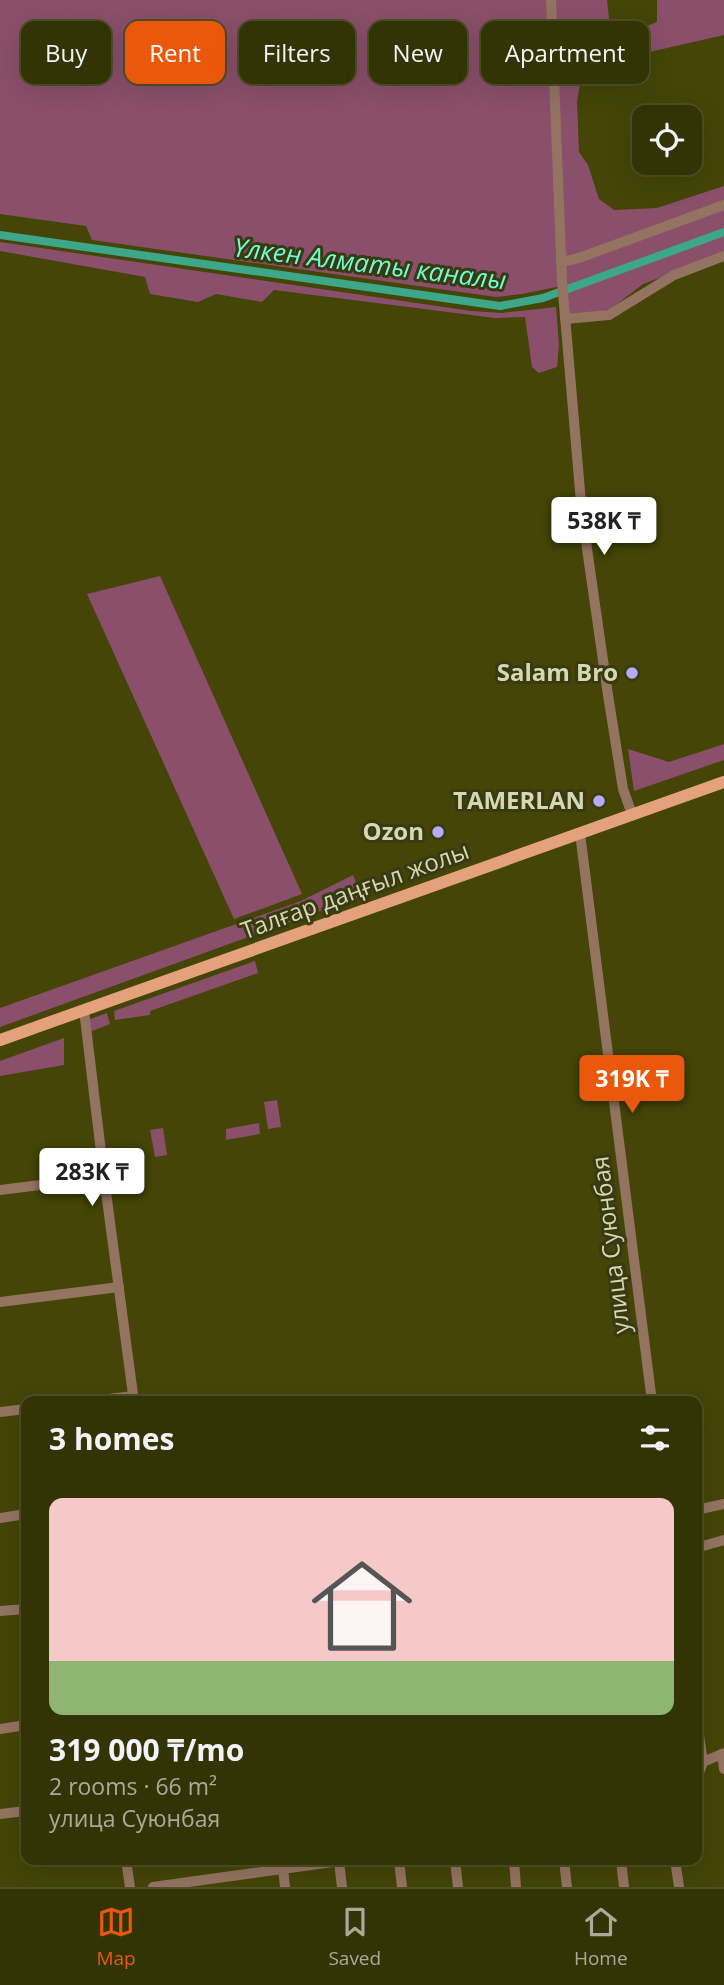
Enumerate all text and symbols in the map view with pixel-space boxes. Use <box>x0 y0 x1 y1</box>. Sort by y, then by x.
chip: Buy <box>21 21 111 84</box>
chip: Rent <box>125 21 225 84</box>
chip: Filters <box>239 21 355 84</box>
chip: New <box>369 21 467 84</box>
chip: Apartment <box>481 21 649 84</box>
map controls <box>632 105 702 175</box>
button: locate <box>632 105 702 175</box>
water label: Үлкен Алматы каналы <box>232 228 508 298</box>
pin: 538K ₸ <box>547 498 661 557</box>
text: 538K ₸ <box>567 504 641 536</box>
place label: Salam Bro <box>497 655 618 688</box>
marker: Salam Bro <box>624 665 640 681</box>
place label: TAMERLAN <box>453 783 585 816</box>
marker: TAMERLAN <box>591 793 607 809</box>
place label: Ozon <box>363 814 424 847</box>
marker: Ozon <box>430 824 446 840</box>
street label: Талғар даңғыл жолы <box>236 833 473 946</box>
pin: 319K ₸ <box>575 1056 689 1115</box>
text: 319K ₸ <box>595 1062 669 1094</box>
pin: 283K ₸ <box>35 1148 149 1208</box>
street label: улица Суюнбая <box>582 1154 637 1336</box>
text: 283K ₸ <box>55 1155 129 1187</box>
text: 3 homes <box>49 1418 174 1459</box>
icon: filters <box>636 1419 674 1457</box>
icon: home <box>299 1543 425 1669</box>
text: 319 000 ₸/mo <box>49 1729 244 1770</box>
text: 2 rooms · 66 m² <box>49 1770 217 1802</box>
text: улица Суюнбая <box>49 1802 220 1834</box>
tab: Map <box>96 1903 136 1971</box>
tab: Saved <box>328 1903 381 1971</box>
tab: Home <box>574 1903 628 1971</box>

